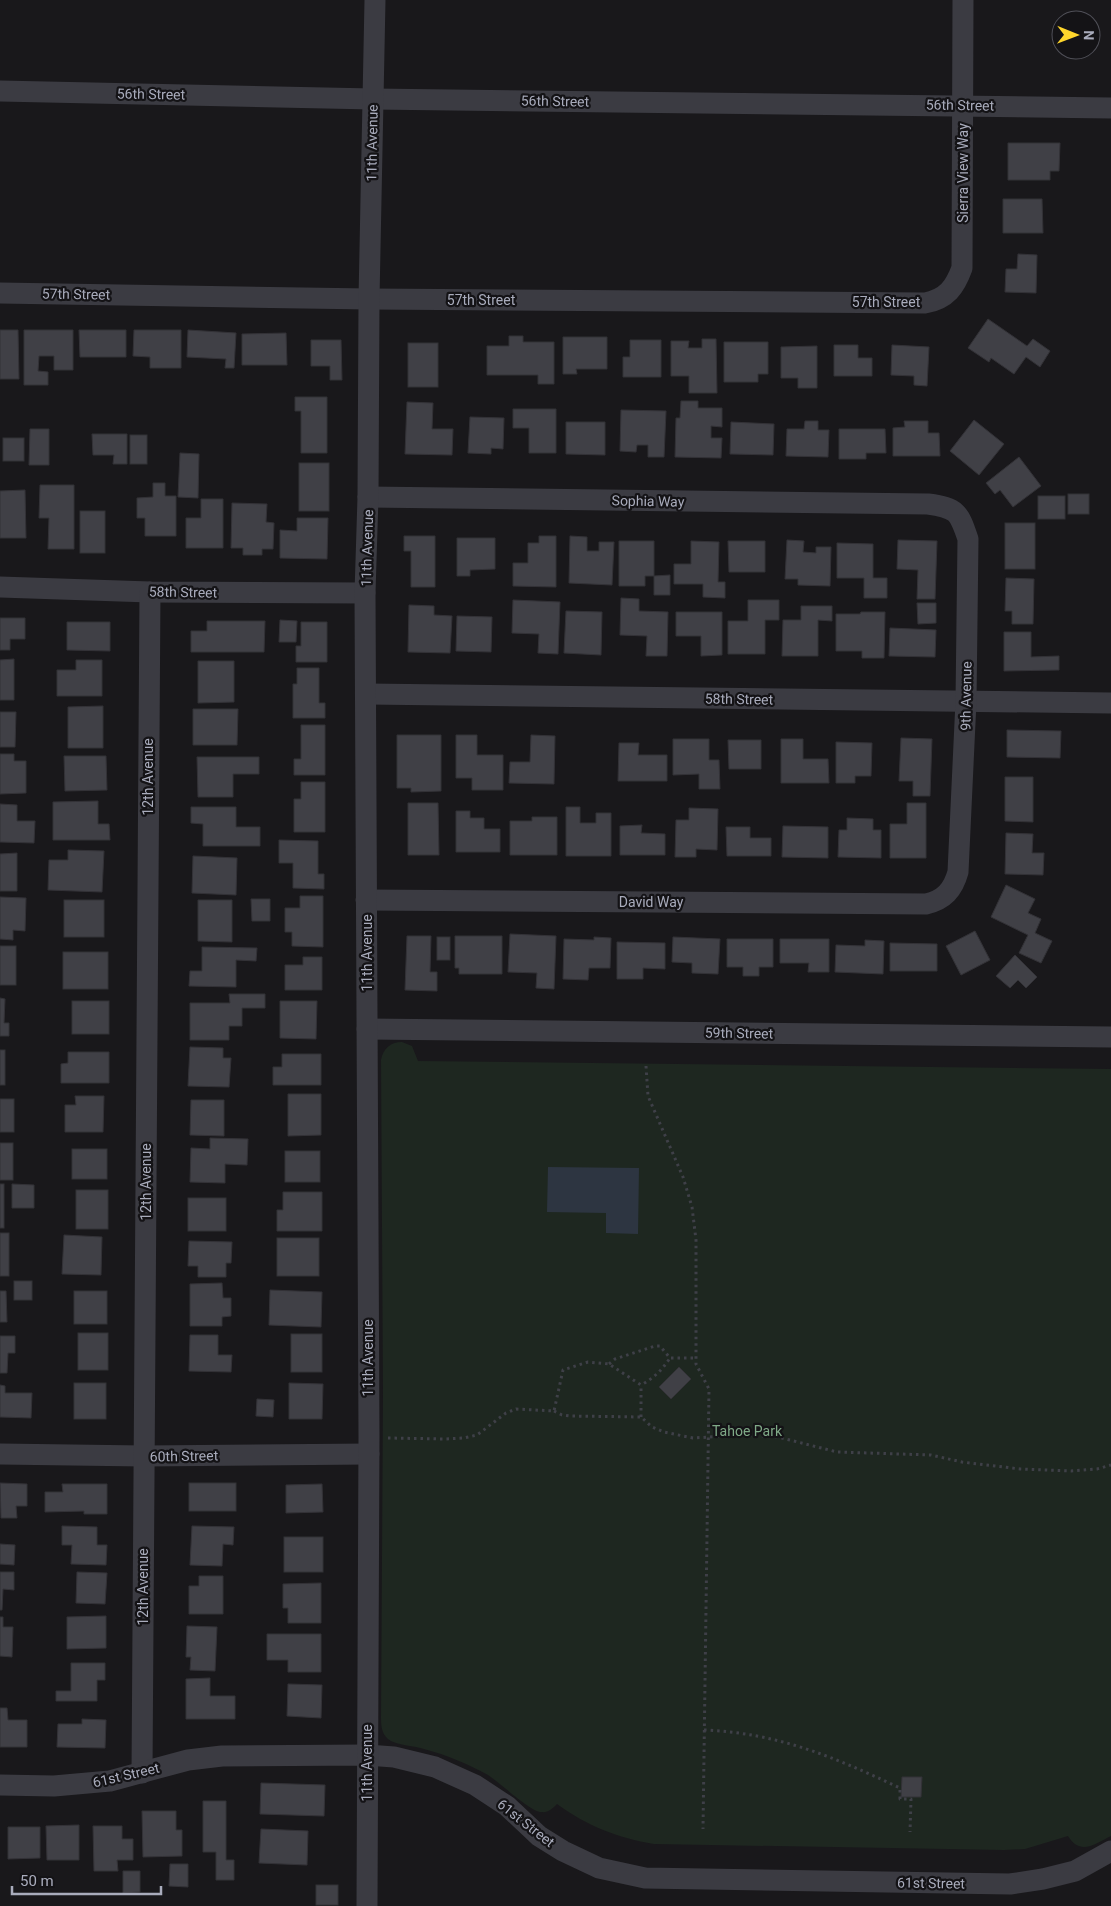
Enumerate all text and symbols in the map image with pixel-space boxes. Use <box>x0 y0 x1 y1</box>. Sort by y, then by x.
north arrow <box>1051 10 1101 60</box>
text: N <box>1081 30 1097 40</box>
street label: 56th Street <box>117 85 186 103</box>
street label: 56th Street <box>521 92 590 110</box>
street label: 56th Street <box>926 96 995 114</box>
street label: 11th Avenue <box>363 104 381 182</box>
street label: Sierra View Way <box>955 123 971 223</box>
street label: 57th Street <box>42 285 111 303</box>
street label: 57th Street <box>447 292 516 308</box>
street label: 57th Street <box>852 294 921 310</box>
street label: Sophia Way <box>612 492 685 510</box>
street label: 11th Avenue <box>358 509 376 587</box>
street label: 58th Street <box>149 583 218 601</box>
street label: 9th Avenue <box>957 661 975 731</box>
street label: 58th Street <box>705 690 774 708</box>
street label: 12th Avenue <box>140 738 156 816</box>
street label: David Way <box>619 894 684 910</box>
street label: 11th Avenue <box>359 914 375 992</box>
street label: 59th Street <box>705 1024 774 1042</box>
street label: 12th Avenue <box>138 1143 154 1221</box>
street label: 11th Avenue <box>360 1319 376 1397</box>
park label: Tahoe Park <box>712 1423 783 1439</box>
street label: 60th Street <box>150 1447 219 1465</box>
street label: 12th Avenue <box>135 1548 151 1626</box>
street label: 11th Avenue <box>359 1724 375 1802</box>
street label: 61st Street <box>91 1759 161 1790</box>
street label: 61st Street <box>494 1796 558 1850</box>
scale bar <box>12 1864 161 1896</box>
text: 50 m <box>20 1872 54 1890</box>
street label: 61st Street <box>897 1874 966 1892</box>

